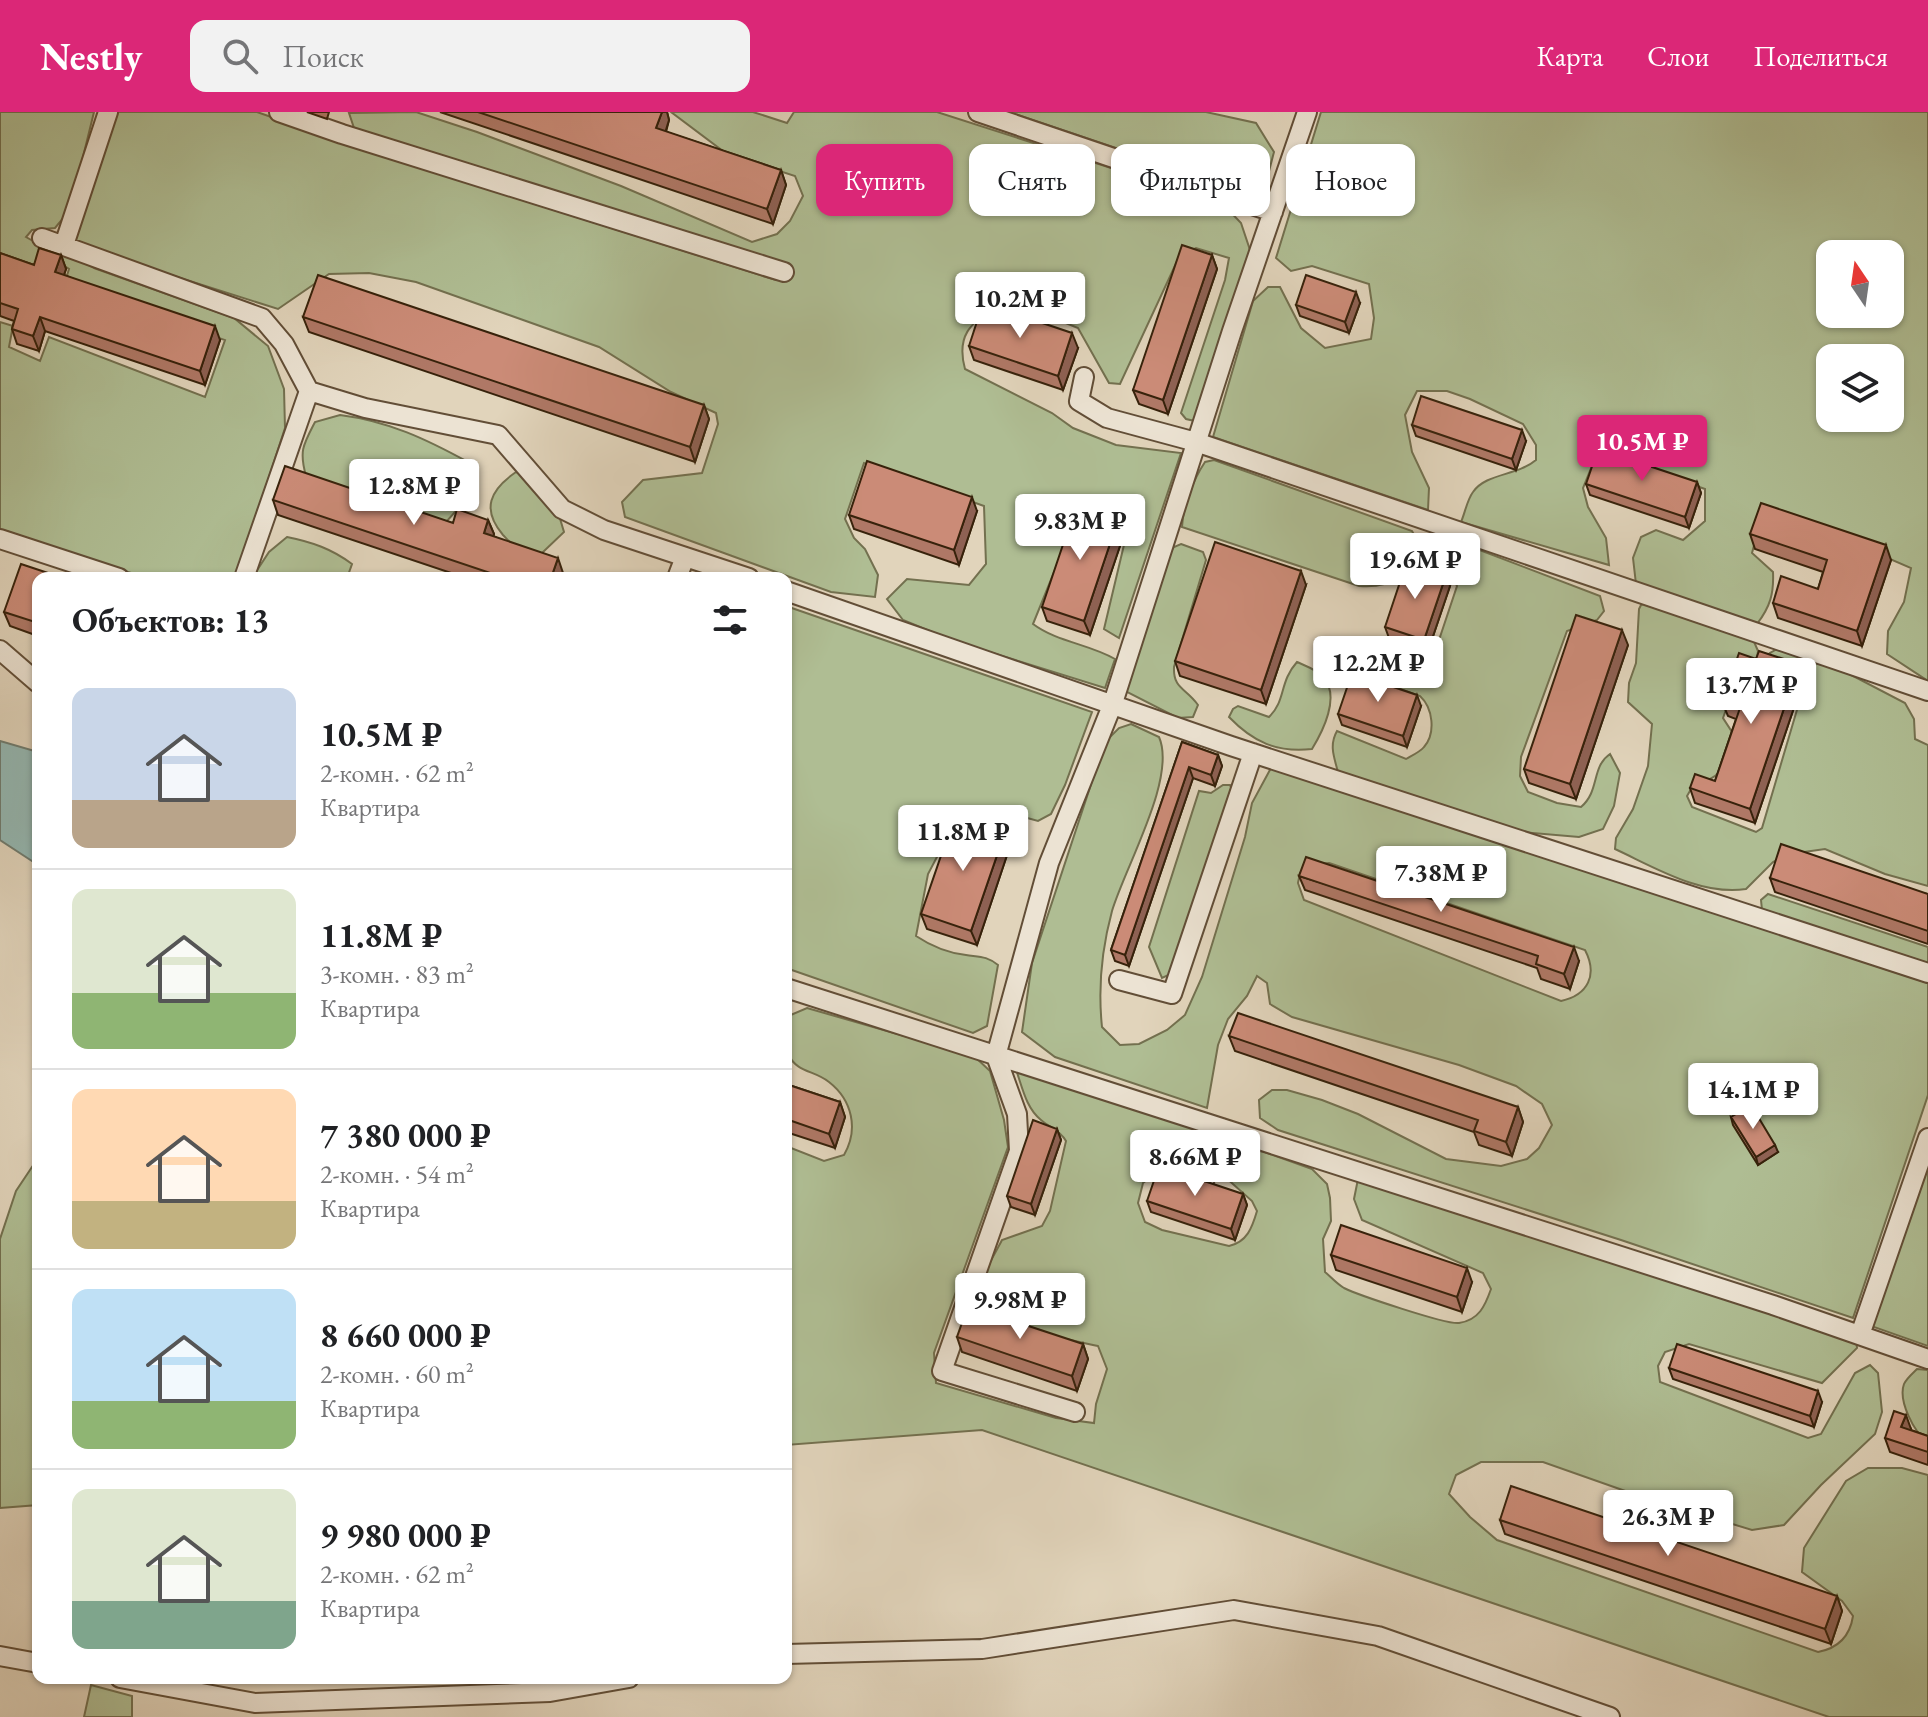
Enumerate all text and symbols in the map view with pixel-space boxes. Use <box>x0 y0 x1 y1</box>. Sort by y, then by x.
search box <box>190 20 750 92</box>
text: Nestly <box>40 32 142 81</box>
icon: search <box>218 34 262 78</box>
text: Поиск <box>282 37 364 76</box>
text: Карта <box>1536 38 1603 74</box>
text: Слои <box>1647 38 1709 74</box>
text: Поделиться <box>1753 38 1888 74</box>
chip: Купить <box>816 144 953 216</box>
chip: Снять <box>969 144 1095 216</box>
chip: Фильтры <box>1111 144 1270 216</box>
chip: Новое <box>1286 144 1415 216</box>
north arrow <box>1816 240 1904 328</box>
map controls <box>1816 240 1904 432</box>
pin: 10.2M ₽ <box>946 272 1094 340</box>
text: 10.2M ₽ <box>973 281 1067 315</box>
button: layers <box>1816 344 1904 432</box>
pin: 10.5M ₽ <box>1568 415 1716 483</box>
text: 10.5M ₽ <box>1595 424 1689 458</box>
pin: 12.8M ₽ <box>340 459 488 527</box>
text: 12.8M ₽ <box>367 468 461 502</box>
pin: 9.83M ₽ <box>1006 494 1154 562</box>
text: 9.83M ₽ <box>1033 503 1127 537</box>
pin: 19.6M ₽ <box>1341 533 1489 601</box>
text: 19.6M ₽ <box>1368 542 1462 576</box>
text: Объектов: 13 <box>72 598 269 642</box>
icon: filters <box>708 598 752 642</box>
pin: 12.2M ₽ <box>1304 636 1452 704</box>
text: 12.2M ₽ <box>1331 645 1425 679</box>
pin: 13.7M ₽ <box>1677 658 1825 726</box>
text: 13.7M ₽ <box>1704 667 1798 701</box>
text: 10.5M ₽ <box>320 712 443 756</box>
icon: home <box>136 720 232 816</box>
text: 2-комн. · 62 m² <box>320 756 474 790</box>
text: Квартира <box>320 790 420 824</box>
pin: 11.8M ₽ <box>889 805 1037 873</box>
text: 11.8M ₽ <box>916 814 1010 848</box>
pin: 7.38M ₽ <box>1367 846 1515 914</box>
text: 7.38M ₽ <box>1394 855 1488 889</box>
text: 11.8M ₽ <box>320 913 443 957</box>
icon: home <box>136 921 232 1017</box>
text: 3-комн. · 83 m² <box>320 957 474 991</box>
text: Квартира <box>320 991 420 1025</box>
pin: 14.1M ₽ <box>1679 1063 1827 1131</box>
text: 14.1M ₽ <box>1706 1072 1800 1106</box>
text: 7 380 000 ₽ <box>320 1113 491 1157</box>
icon: home <box>136 1121 232 1217</box>
pin: 8.66M ₽ <box>1121 1130 1269 1198</box>
text: 8.66M ₽ <box>1148 1139 1242 1173</box>
text: 2-комн. · 54 m² <box>320 1157 474 1191</box>
text: Квартира <box>320 1191 420 1225</box>
pin: 9.98M ₽ <box>946 1273 1094 1341</box>
text: 9.98M ₽ <box>973 1282 1067 1316</box>
text: 8 660 000 ₽ <box>320 1313 491 1357</box>
icon: home <box>136 1321 232 1417</box>
text: 2-комн. · 60 m² <box>320 1357 474 1391</box>
text: Квартира <box>320 1391 420 1425</box>
pin: 26.3M ₽ <box>1594 1490 1742 1558</box>
text: 26.3M ₽ <box>1621 1499 1715 1533</box>
text: 9 980 000 ₽ <box>320 1513 491 1557</box>
icon: home <box>136 1521 232 1617</box>
text: 2-комн. · 62 m² <box>320 1557 474 1591</box>
text: Квартира <box>320 1591 420 1625</box>

